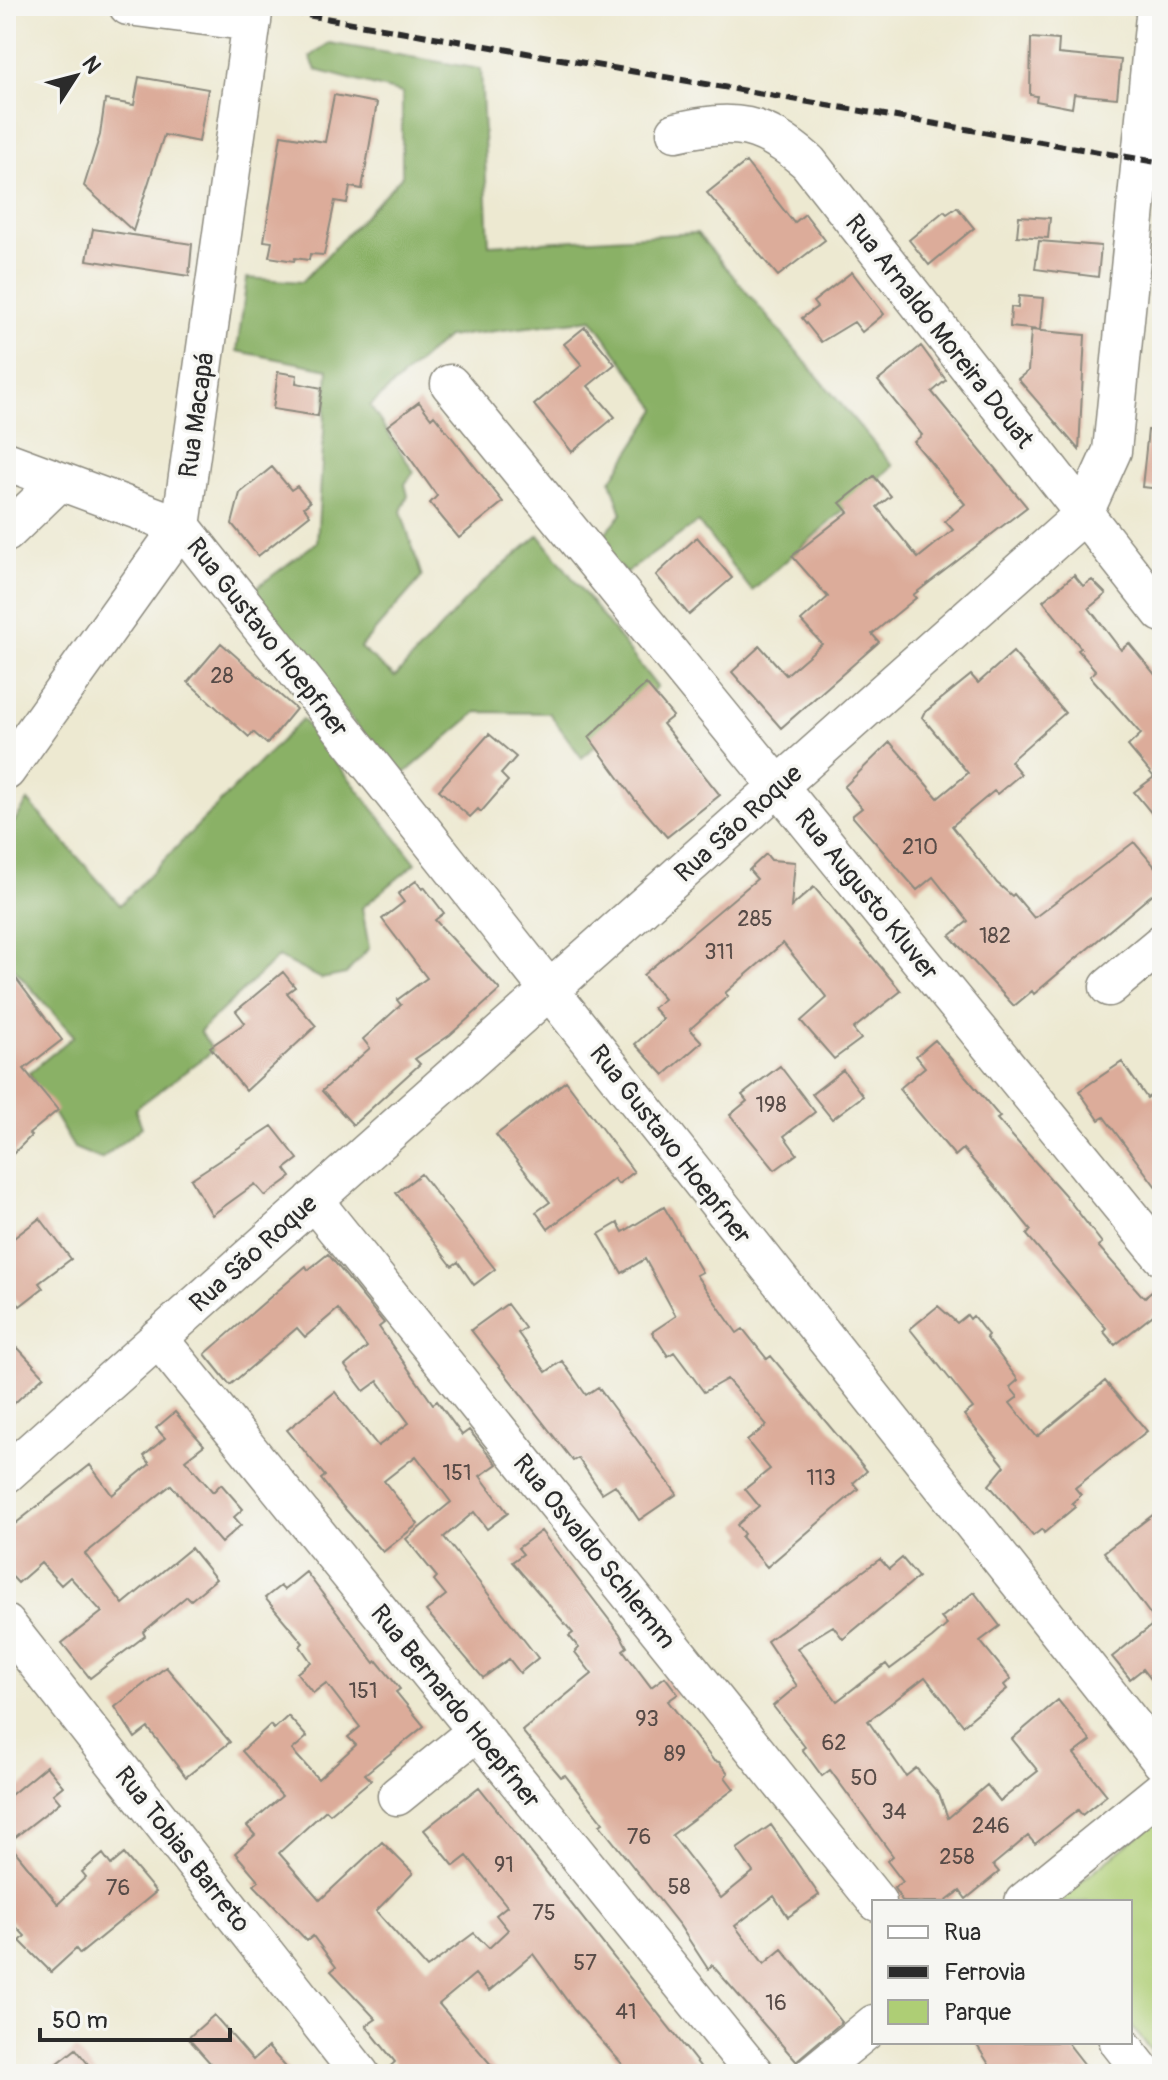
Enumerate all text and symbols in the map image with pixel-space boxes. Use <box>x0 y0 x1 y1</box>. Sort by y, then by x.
north arrow <box>36 36 116 116</box>
text: N <box>76 51 107 79</box>
street label: Rua Arnaldo Moreira Douat <box>838 208 1041 455</box>
street label: Rua Macapá <box>172 350 222 480</box>
street label: Rua Gustavo Hoepfner <box>179 531 356 744</box>
house number: 28 <box>210 662 234 690</box>
street label: Rua São Roque <box>668 758 809 890</box>
street label: Rua Augusto Kluver <box>787 802 946 987</box>
house number: 210 <box>902 833 938 861</box>
house number: 285 <box>737 905 773 933</box>
house number: 182 <box>979 922 1011 950</box>
house number: 311 <box>704 938 734 966</box>
street label: Rua Gustavo Hoepfner <box>582 1038 759 1251</box>
house number: 198 <box>755 1091 787 1119</box>
street label: Rua São Roque <box>183 1188 324 1320</box>
street label: Rua Osvaldo Schlemm <box>506 1448 683 1655</box>
house number: 151 <box>442 1459 472 1487</box>
house number: 113 <box>806 1464 836 1492</box>
street label: Rua Bernardo Hoepfner <box>363 1598 548 1816</box>
house number: 151 <box>348 1677 378 1705</box>
house number: 93 <box>635 1705 659 1733</box>
house number: 62 <box>821 1729 847 1757</box>
house number: 89 <box>664 1740 686 1768</box>
street label: Rua Tobias Barreto <box>107 1760 257 1939</box>
house number: 50 <box>851 1764 877 1792</box>
house number: 34 <box>881 1798 907 1826</box>
house number: 246 <box>972 1812 1010 1840</box>
house number: 76 <box>627 1823 651 1851</box>
house number: 258 <box>939 1843 975 1871</box>
house number: 91 <box>494 1851 514 1879</box>
house number: 58 <box>667 1873 691 1901</box>
house number: 76 <box>106 1874 130 1902</box>
house number: 75 <box>532 1899 556 1927</box>
legend <box>872 1900 1132 2044</box>
text: Rua <box>944 1918 981 1947</box>
house number: 57 <box>573 1949 597 1977</box>
text: Ferrovia <box>944 1958 1025 1987</box>
house number: 16 <box>765 1989 787 2017</box>
scale bar <box>40 1992 230 2042</box>
house number: 41 <box>615 1998 637 2026</box>
text: Parque <box>944 1998 1011 2027</box>
text: 50 m <box>52 2006 108 2035</box>

